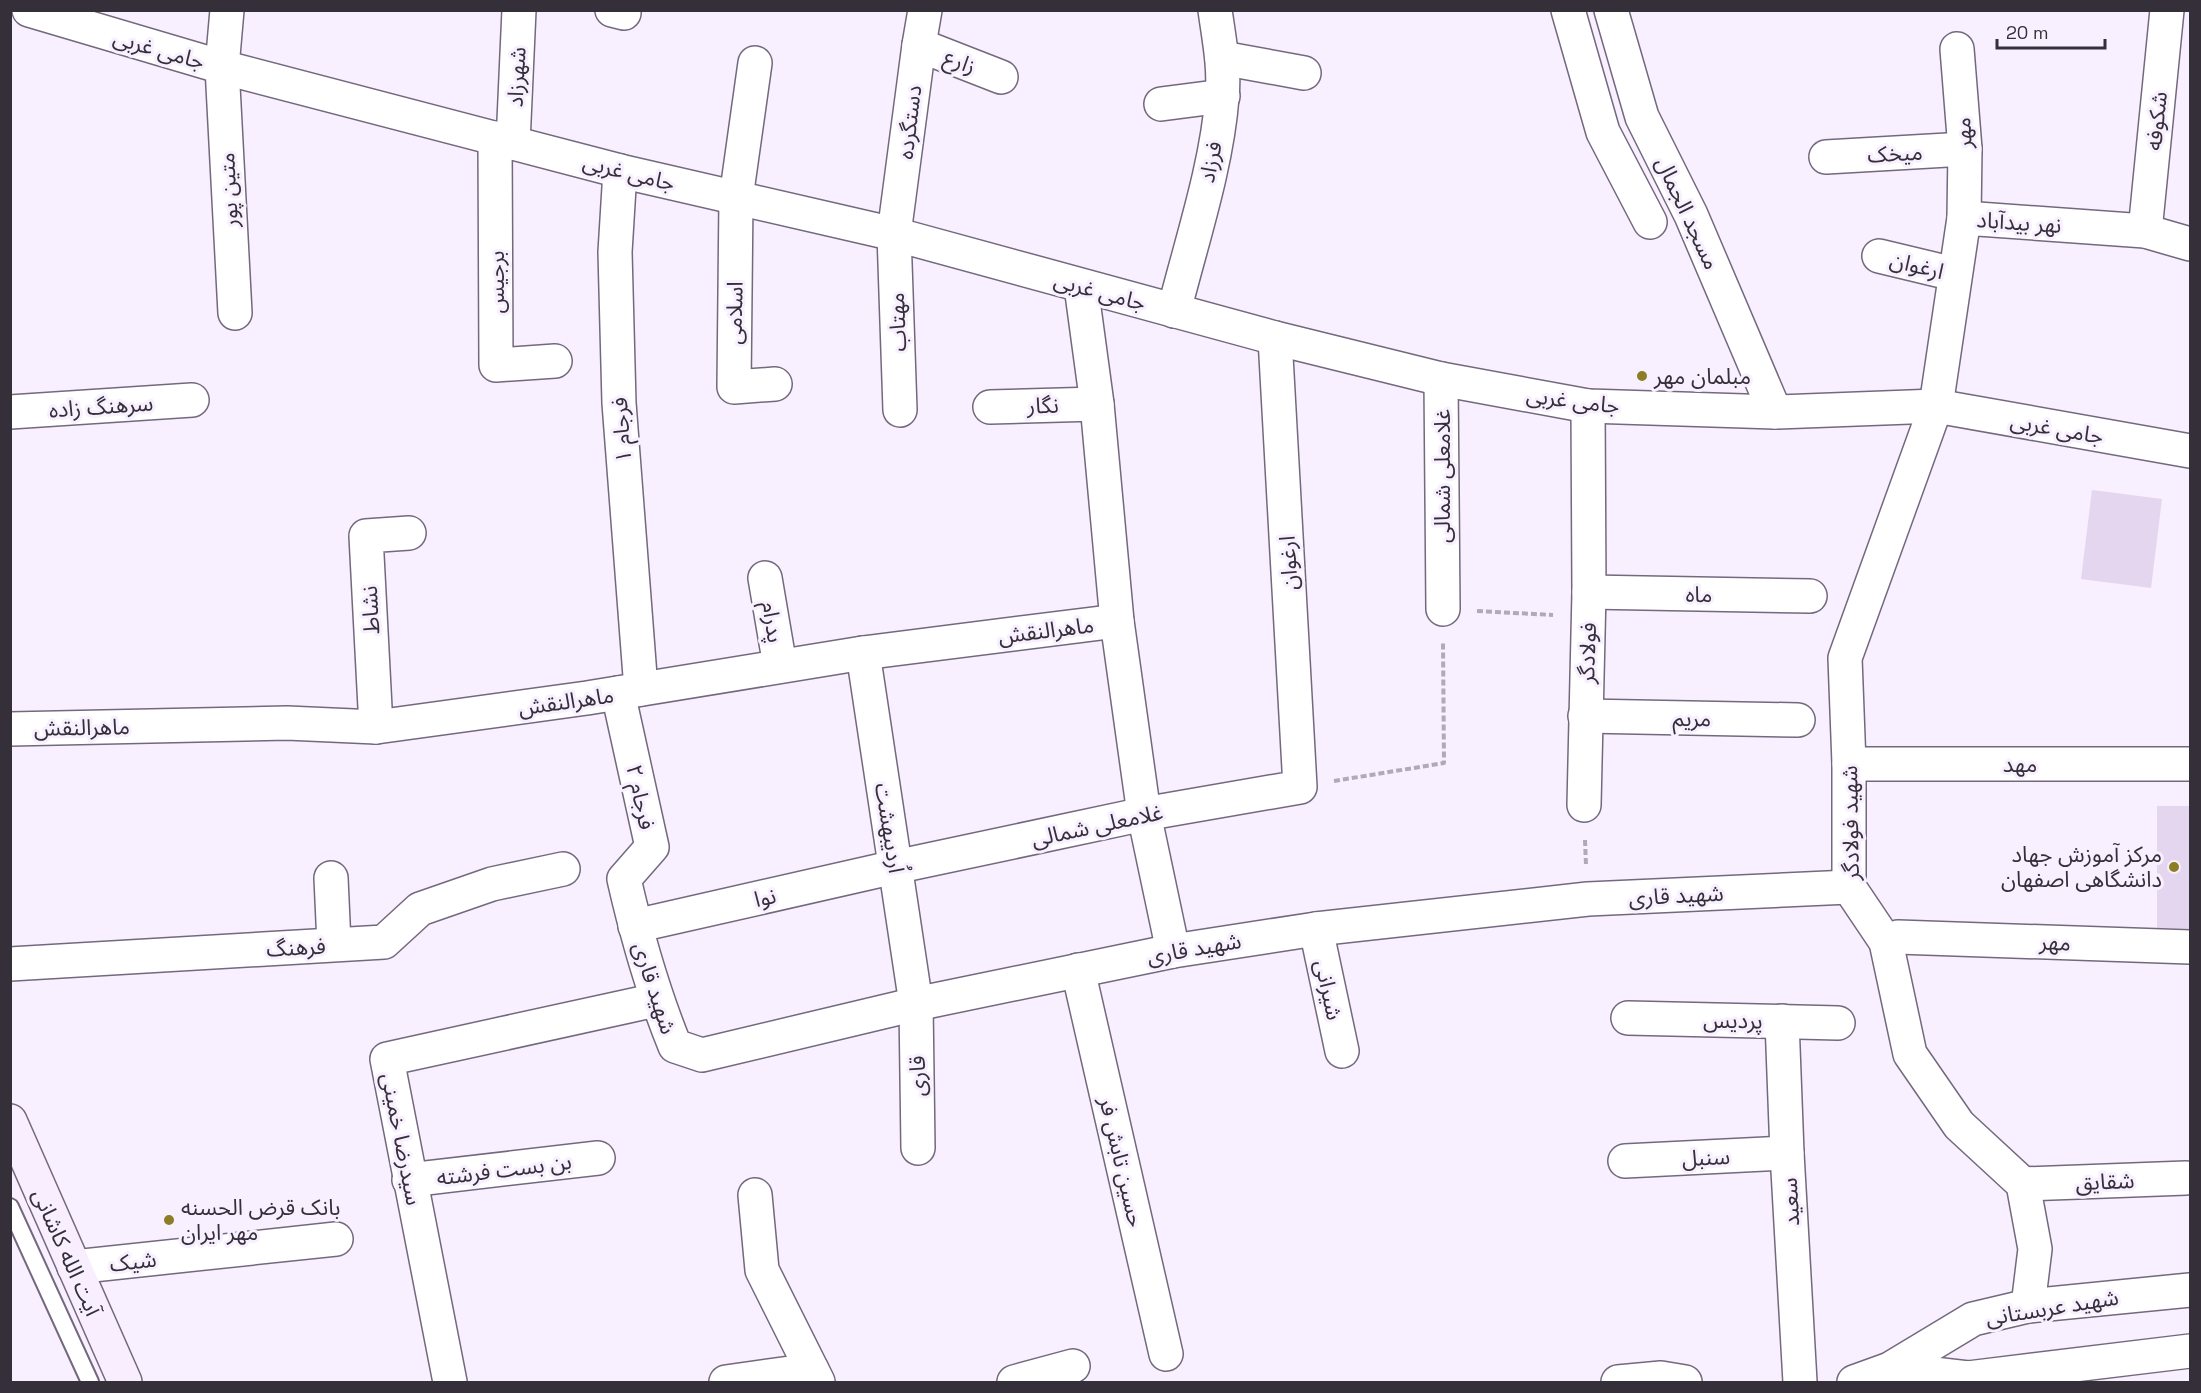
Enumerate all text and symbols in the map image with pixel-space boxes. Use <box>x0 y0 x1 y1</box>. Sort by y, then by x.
scale bar <box>1997 12 2105 50</box>
text: 20 m <box>2006 21 2049 44</box>
street label: جامی غربی <box>110 23 208 75</box>
street label: زارع <box>939 42 980 83</box>
street label: شهرزاد <box>500 46 532 108</box>
street label: دستگرده <box>891 83 927 161</box>
street label: شکوفه <box>2139 90 2173 152</box>
street label: مهر <box>1948 117 1978 150</box>
street label: میخک <box>1867 138 1923 168</box>
street label: فرزاد <box>1192 139 1228 185</box>
street label: جامی غربی <box>580 147 678 197</box>
street label: متین پور <box>212 152 245 229</box>
street label: مسجد الجمال <box>1650 152 1726 274</box>
street label: نهر بیدآباد <box>1975 205 2063 239</box>
street label: ارغوان <box>1887 245 1947 285</box>
street label: برجیس <box>482 251 510 313</box>
street label: جامی غربی <box>1051 265 1149 317</box>
street label: اسلامی <box>719 281 749 345</box>
street label: مهتاب <box>882 292 912 352</box>
place label: مبلمان مهر <box>1653 362 1751 390</box>
marker: مبلمان مهر <box>1635 369 1649 383</box>
street label: جامی غربی <box>1525 380 1621 420</box>
street label: سرهنگ زاده <box>48 388 154 424</box>
street label: نگار <box>1026 391 1059 419</box>
street label: فرجام ۱ <box>605 396 640 464</box>
street label: جامی غربی <box>2008 406 2106 450</box>
street label: غلامعلی شمالی <box>1428 409 1456 543</box>
street label: ارغوان <box>1273 535 1303 591</box>
street label: ماه <box>1685 580 1713 608</box>
street label: نشاط <box>355 585 385 635</box>
street label: پدرام <box>753 599 790 645</box>
street label: ماهرالنقش <box>997 610 1095 650</box>
street label: فولادگر <box>1572 622 1602 685</box>
street label: ماهرالنقش <box>516 680 616 722</box>
street label: مریم <box>1672 704 1712 735</box>
street label: ماهرالنقش <box>34 712 130 742</box>
street label: مهد <box>2003 750 2037 778</box>
street label: فرجام ۲ <box>618 762 662 833</box>
street label: شهید فولادگر <box>1835 765 1865 882</box>
street label: اُردیبهشت <box>869 781 913 875</box>
street label: غلامعلی شمالی <box>1029 797 1165 853</box>
place label: مرکز آموزش جهاد دانشگاهی اصفهان <box>2001 840 2162 893</box>
marker: مرکز آموزش جهاد دانشگاهی اصفهان <box>2167 860 2181 874</box>
street label: شهید قاری <box>1628 879 1724 911</box>
street label: نوا <box>751 881 779 913</box>
street label: شهید قاری <box>1145 926 1243 970</box>
street label: مهر <box>2038 927 2071 957</box>
street label: فرهنگ <box>266 931 326 963</box>
street label: شهید قاری <box>627 938 683 1038</box>
street label: شیرانی <box>1309 957 1349 1023</box>
street label: پردیس <box>1703 1005 1763 1036</box>
street label: قاری <box>903 1055 931 1097</box>
street label: سیدرضا خمینی <box>375 1070 429 1208</box>
street label: حسین تابش فر <box>1093 1093 1151 1230</box>
street label: سنبل <box>1681 1142 1731 1172</box>
street label: بن بست فرشته <box>435 1147 573 1191</box>
street label: شقایق <box>2075 1166 2135 1196</box>
street label: سعید <box>1775 1177 1805 1227</box>
street label: آیت الله کاشانی <box>26 1184 108 1322</box>
place label: بانک قرض الحسنه مهر ایران <box>181 1193 341 1246</box>
marker: بانک قرض الحسنه مهر ایران <box>162 1213 176 1227</box>
street label: شیک <box>108 1245 158 1277</box>
street label: شهید عربستانی <box>1983 1283 2121 1331</box>

